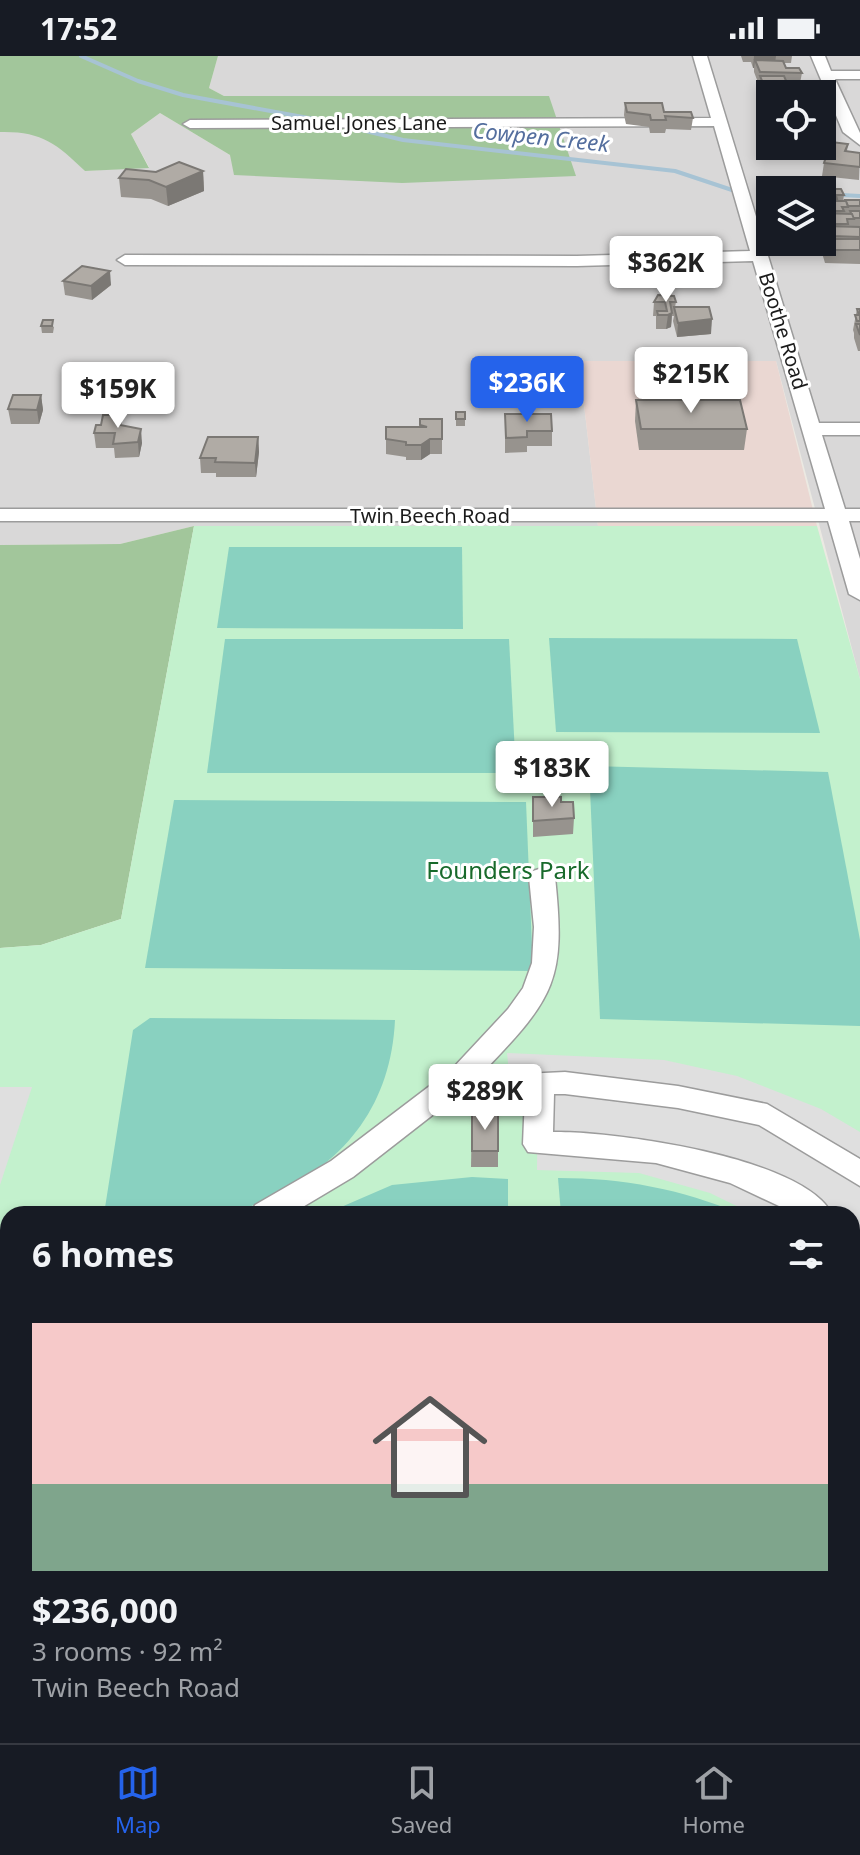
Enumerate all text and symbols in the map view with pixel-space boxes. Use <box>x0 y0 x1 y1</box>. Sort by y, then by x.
text: 17:52 <box>40 8 117 49</box>
map controls <box>756 80 836 256</box>
button: locate <box>756 80 836 160</box>
street label: Samuel Jones Lane <box>271 109 447 136</box>
water label: Cowpen Creek <box>471 114 612 158</box>
button: layers <box>756 176 836 256</box>
pin: $362K <box>610 236 722 304</box>
text: $362K <box>628 244 704 280</box>
street label: Boothe Road <box>753 269 814 393</box>
pin: $215K <box>635 347 747 415</box>
text: $215K <box>653 355 729 391</box>
pin: $236K <box>471 356 583 424</box>
pin: $159K <box>62 362 174 430</box>
text: $236K <box>489 364 565 400</box>
text: $159K <box>80 370 156 406</box>
street label: Twin Beech Road <box>350 502 510 529</box>
pin: $183K <box>496 741 608 809</box>
text: $183K <box>514 749 590 785</box>
park label: Founders Park <box>426 853 590 886</box>
pin: $289K <box>429 1064 541 1132</box>
text: $289K <box>447 1072 523 1108</box>
text: 6 homes <box>32 1231 174 1277</box>
icon: filters <box>784 1232 828 1276</box>
icon: home <box>358 1375 502 1519</box>
text: $236,000 <box>32 1587 178 1633</box>
text: 3 rooms · 92 m² <box>32 1633 222 1669</box>
text: Twin Beech Road <box>32 1669 240 1705</box>
tab: Map <box>115 1761 161 1839</box>
tab: Saved <box>391 1761 452 1839</box>
tab: Home <box>682 1761 745 1839</box>

